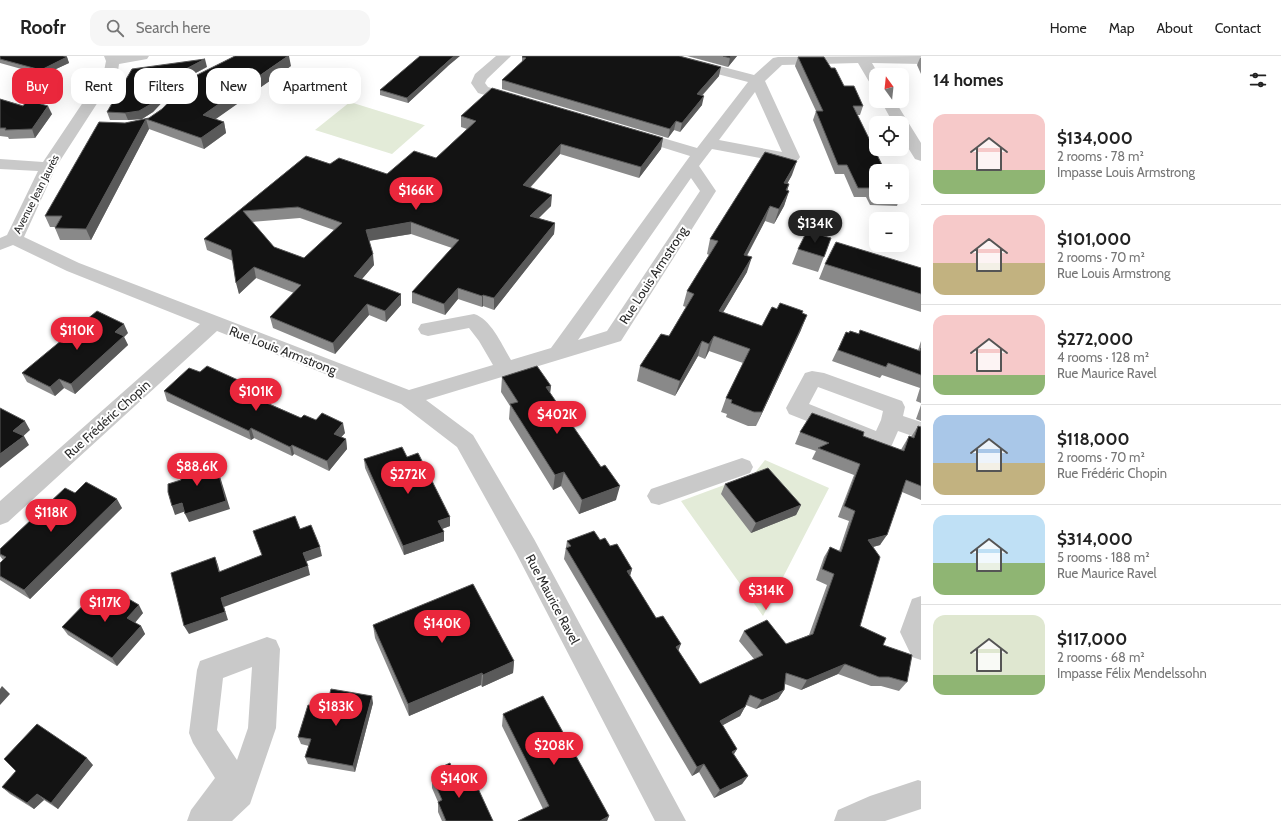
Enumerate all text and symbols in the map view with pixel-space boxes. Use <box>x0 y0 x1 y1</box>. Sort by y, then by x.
search box <box>90 10 370 46</box>
text: Roofr <box>20 16 66 39</box>
icon: search <box>104 17 126 39</box>
text: Search here <box>136 19 210 37</box>
text: Home <box>1050 19 1087 37</box>
text: Map <box>1109 19 1134 37</box>
text: About <box>1156 19 1193 37</box>
text: Contact <box>1215 19 1261 37</box>
chip: Buy <box>12 68 63 104</box>
chip: Rent <box>71 68 126 104</box>
chip: Filters <box>134 68 198 104</box>
chip: New <box>206 68 261 104</box>
chip: Apartment <box>269 68 361 104</box>
north arrow <box>869 68 909 108</box>
map controls <box>869 68 909 252</box>
icon: filters <box>1247 69 1269 91</box>
text: 14 homes <box>933 70 1003 90</box>
button: locate <box>869 116 909 156</box>
text: $134,000 <box>1057 128 1133 148</box>
icon: home <box>965 130 1013 178</box>
text: 2 rooms · 78 m² <box>1057 148 1144 164</box>
street label: Avenue Jean Jaurès <box>10 152 62 236</box>
button: + <box>869 164 909 204</box>
text: Impasse Louis Armstrong <box>1057 164 1195 180</box>
pin: $166K <box>388 177 444 211</box>
text: $166K <box>398 182 434 198</box>
pin: $134K <box>787 210 843 244</box>
button: − <box>869 212 909 252</box>
text: $134K <box>797 215 833 231</box>
street label: Rue Louis Armstrong <box>615 223 691 327</box>
text: $101,000 <box>1057 229 1131 249</box>
icon: home <box>965 231 1013 279</box>
text: 2 rooms · 70 m² <box>1057 249 1145 265</box>
text: Rue Louis Armstrong <box>1057 265 1171 281</box>
pin: $110K <box>49 317 105 351</box>
text: $110K <box>60 322 94 338</box>
street label: Rue Louis Armstrong <box>227 322 339 378</box>
text: $272,000 <box>1057 329 1133 349</box>
icon: home <box>965 331 1013 379</box>
text: 4 rooms · 128 m² <box>1057 349 1149 365</box>
text: Rue Maurice Ravel <box>1057 365 1157 381</box>
street label: Rue Frédéric Chopin <box>61 376 153 462</box>
pin: $101K <box>228 378 284 412</box>
text: $101K <box>239 383 273 399</box>
pin: $402K <box>529 401 585 435</box>
text: $402K <box>537 406 577 422</box>
text: $118,000 <box>1057 429 1129 449</box>
icon: home <box>965 431 1013 479</box>
text: 2 rooms · 70 m² <box>1057 449 1145 465</box>
pin: $88.6K <box>164 453 230 487</box>
text: $88.6K <box>176 458 218 474</box>
pin: $272K <box>380 461 436 495</box>
text: Rue Frédéric Chopin <box>1057 465 1167 481</box>
text: $272K <box>390 466 426 482</box>
pin: $118K <box>23 499 79 533</box>
text: $118K <box>34 504 68 520</box>
text: $314,000 <box>1057 529 1133 549</box>
icon: home <box>965 531 1013 579</box>
text: 5 rooms · 188 m² <box>1057 549 1150 565</box>
street label: Rue Maurice Ravel <box>523 551 583 647</box>
text: Rue Maurice Ravel <box>1057 565 1157 581</box>
pin: $314K <box>738 577 794 611</box>
text: $314K <box>748 582 784 598</box>
pin: $117K <box>77 589 133 623</box>
text: $117K <box>89 594 121 610</box>
pin: $140K <box>414 610 470 644</box>
text: $140K <box>423 615 461 631</box>
text: $117,000 <box>1057 629 1127 649</box>
icon: home <box>965 631 1013 679</box>
text: 2 rooms · 68 m² <box>1057 649 1145 665</box>
text: Impasse Félix Mendelssohn <box>1057 665 1207 681</box>
pin: $183K <box>308 693 364 727</box>
text: $183K <box>318 698 354 714</box>
pin: $208K <box>526 732 582 766</box>
text: $208K <box>534 737 574 753</box>
pin: $140K <box>431 765 487 799</box>
text: $140K <box>440 770 478 786</box>

